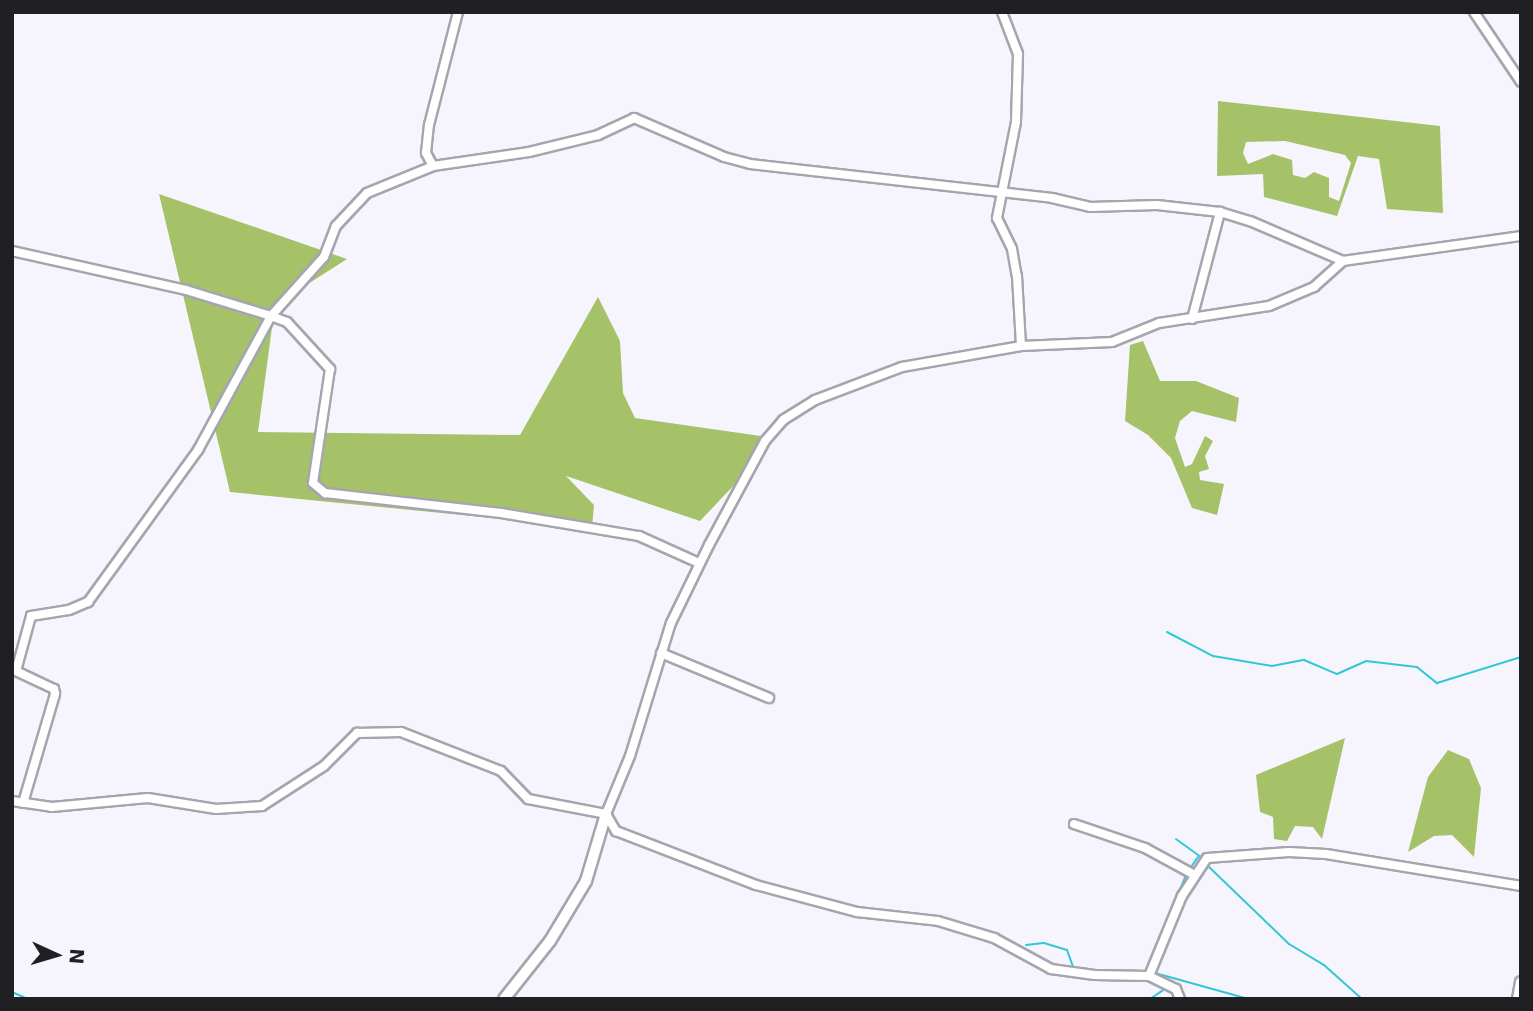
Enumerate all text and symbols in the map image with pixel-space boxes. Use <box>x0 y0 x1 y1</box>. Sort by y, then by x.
north arrow <box>21 920 91 990</box>
text: N <box>65 948 88 965</box>

